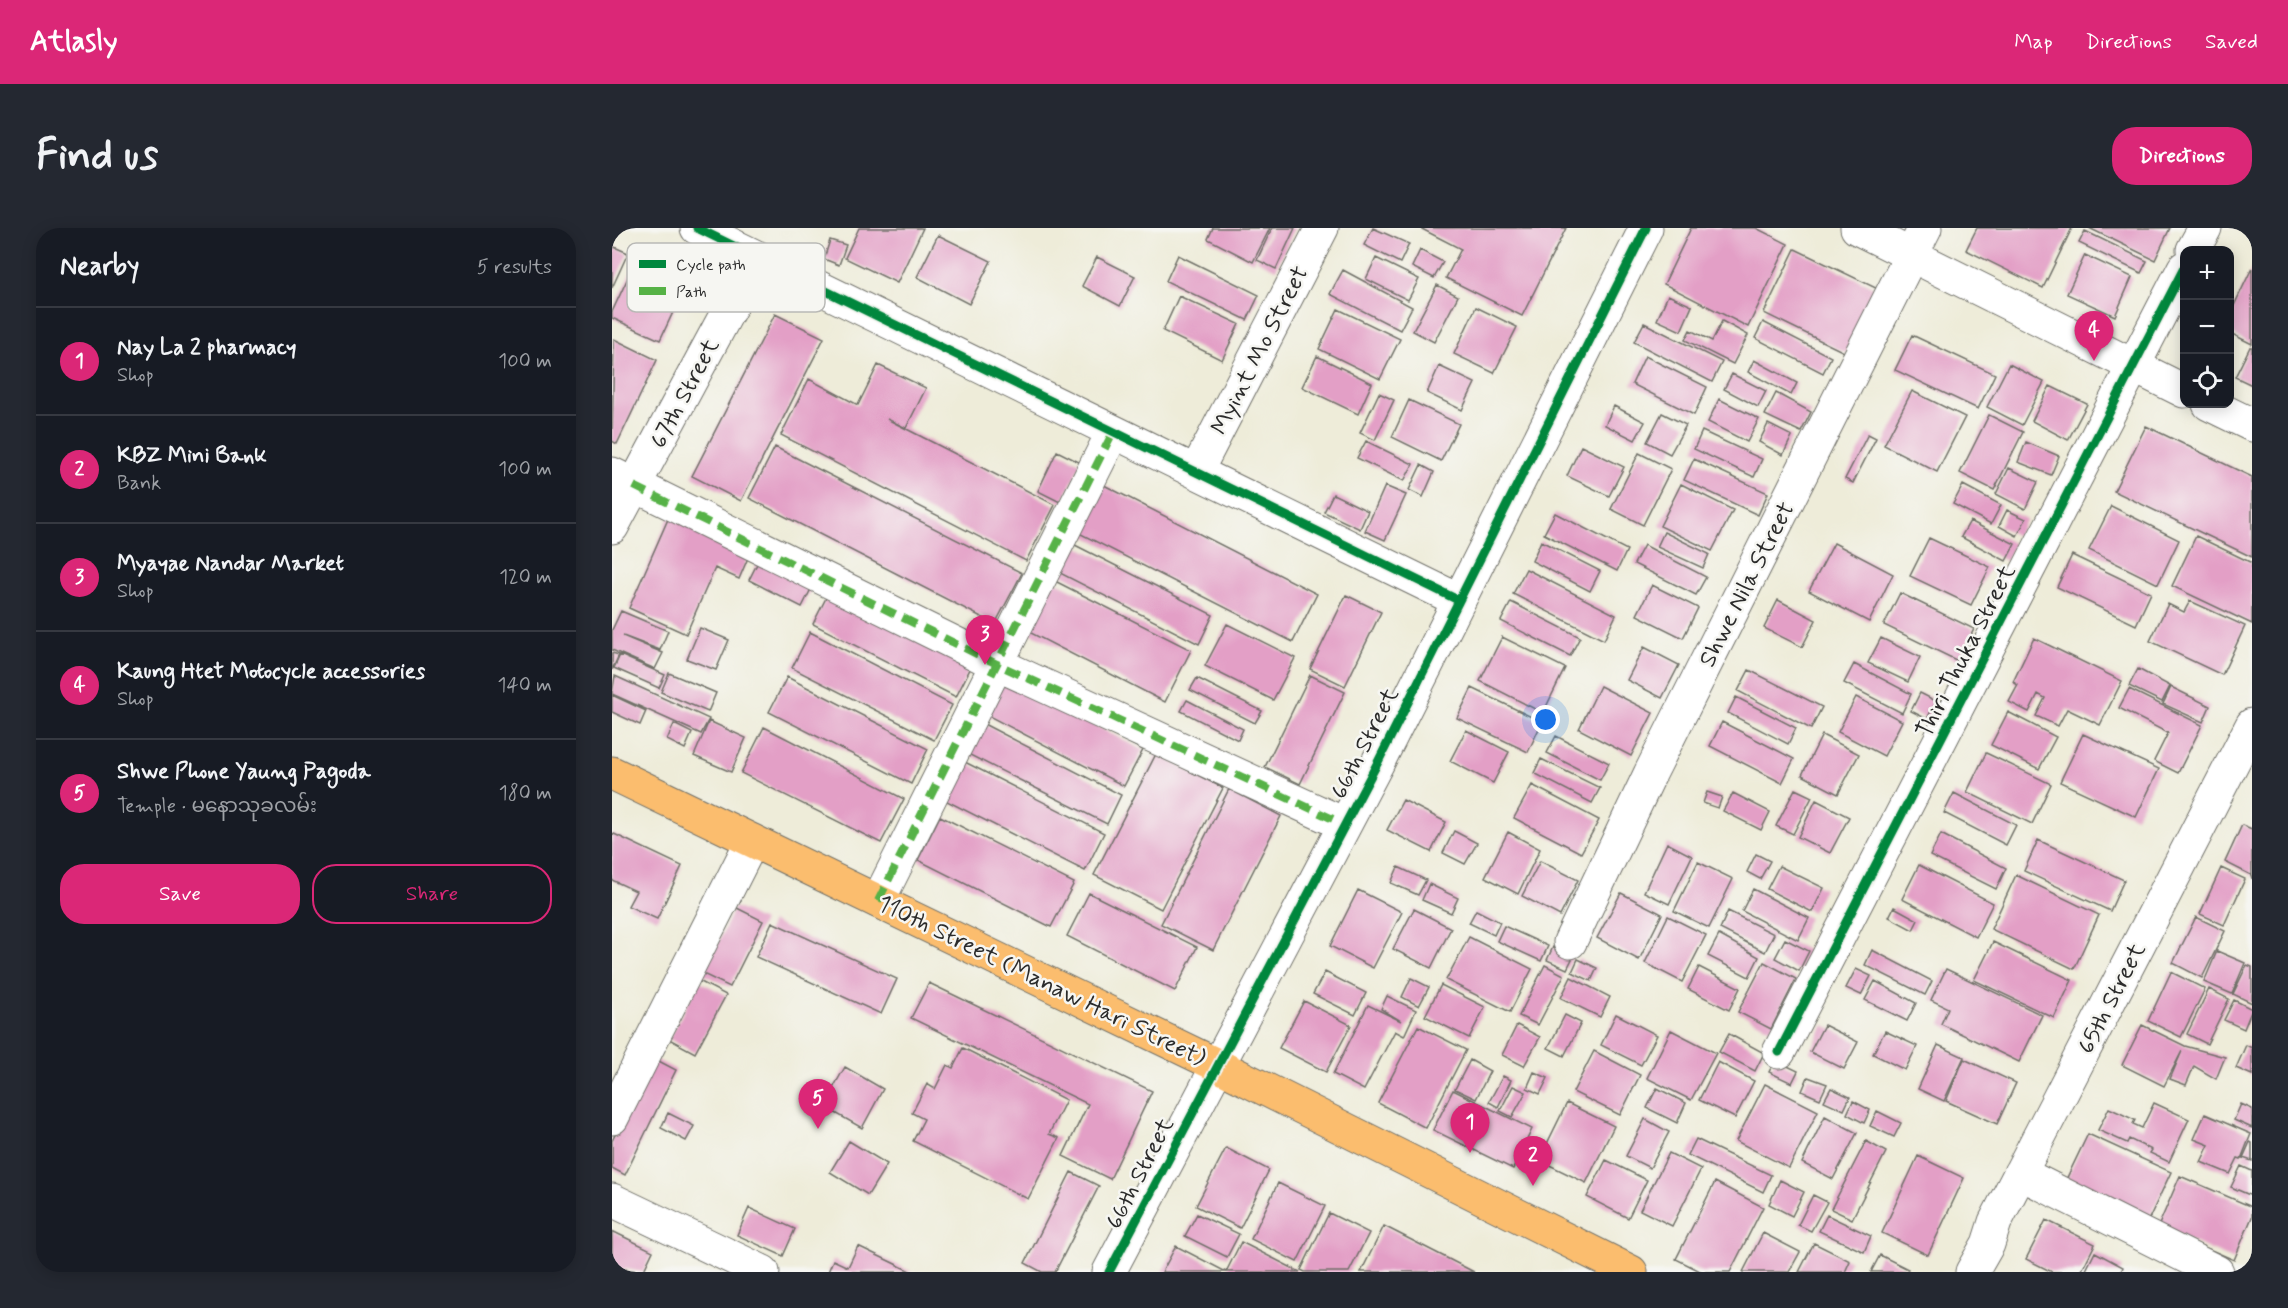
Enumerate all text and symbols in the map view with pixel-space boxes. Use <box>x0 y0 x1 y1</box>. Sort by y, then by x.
text: Atlasly <box>30 24 118 61</box>
text: Map <box>2014 28 2053 56</box>
text: Directions <box>2086 28 2172 56</box>
text: Saved <box>2205 28 2258 56</box>
button: Directions <box>2112 127 2252 185</box>
text: Find us <box>36 129 158 184</box>
legend <box>627 243 825 312</box>
map controls <box>2180 246 2234 408</box>
button: + <box>2180 246 2234 300</box>
text: Nearby <box>60 250 139 284</box>
text: 5 results <box>477 254 552 281</box>
text: Cycle path <box>676 255 746 276</box>
street label: Myint Mo Street <box>1204 261 1316 440</box>
text: Path <box>676 282 707 303</box>
button: − <box>2180 300 2234 354</box>
pin: 4 <box>2074 312 2114 361</box>
text: Nay La 2 pharmacy <box>117 334 297 362</box>
street label: 67th Street <box>644 334 727 454</box>
text: 1 <box>75 348 84 375</box>
text: 100 m <box>498 348 552 375</box>
button: locate <box>2180 354 2234 408</box>
text: Shop <box>117 362 154 389</box>
text: KBZ Mini Bank <box>117 442 267 470</box>
text: 2 <box>75 456 84 483</box>
text: 100 m <box>498 456 552 483</box>
text: Bank <box>117 470 161 497</box>
street label: Shwe Nila Street <box>1692 497 1802 673</box>
text: Myayae Nandar Market <box>117 550 344 578</box>
street label: Thiri Thuka Street <box>1909 560 2023 744</box>
text: 3 <box>75 564 84 591</box>
text: 120 m <box>499 564 552 591</box>
text: Shop <box>117 578 154 605</box>
pin: 3 <box>966 616 1004 665</box>
text: Kaung Htet Motocycle accessories <box>117 658 425 686</box>
text: 4 <box>74 672 85 699</box>
text: 140 m <box>498 672 552 699</box>
street label: 66th Street <box>1324 683 1407 805</box>
text: Shop <box>117 686 154 713</box>
your location <box>1531 705 1560 734</box>
text: Shwe Phone Yaung Pagoda <box>117 758 371 786</box>
text: 5 <box>74 780 86 807</box>
text: 180 m <box>499 780 552 807</box>
text: Temple · မနောသုခလမ်း <box>117 793 317 820</box>
button: Save <box>60 864 300 924</box>
button: Share <box>312 864 552 924</box>
street label: 110th Street (Manaw Hari Street) <box>872 888 1211 1075</box>
street label: 65th Street <box>2071 938 2154 1059</box>
pin: 5 <box>798 1080 838 1129</box>
pin: 1 <box>1450 1104 1490 1153</box>
street label: 66th Street <box>1099 1113 1182 1235</box>
pin: 2 <box>1514 1136 1552 1186</box>

